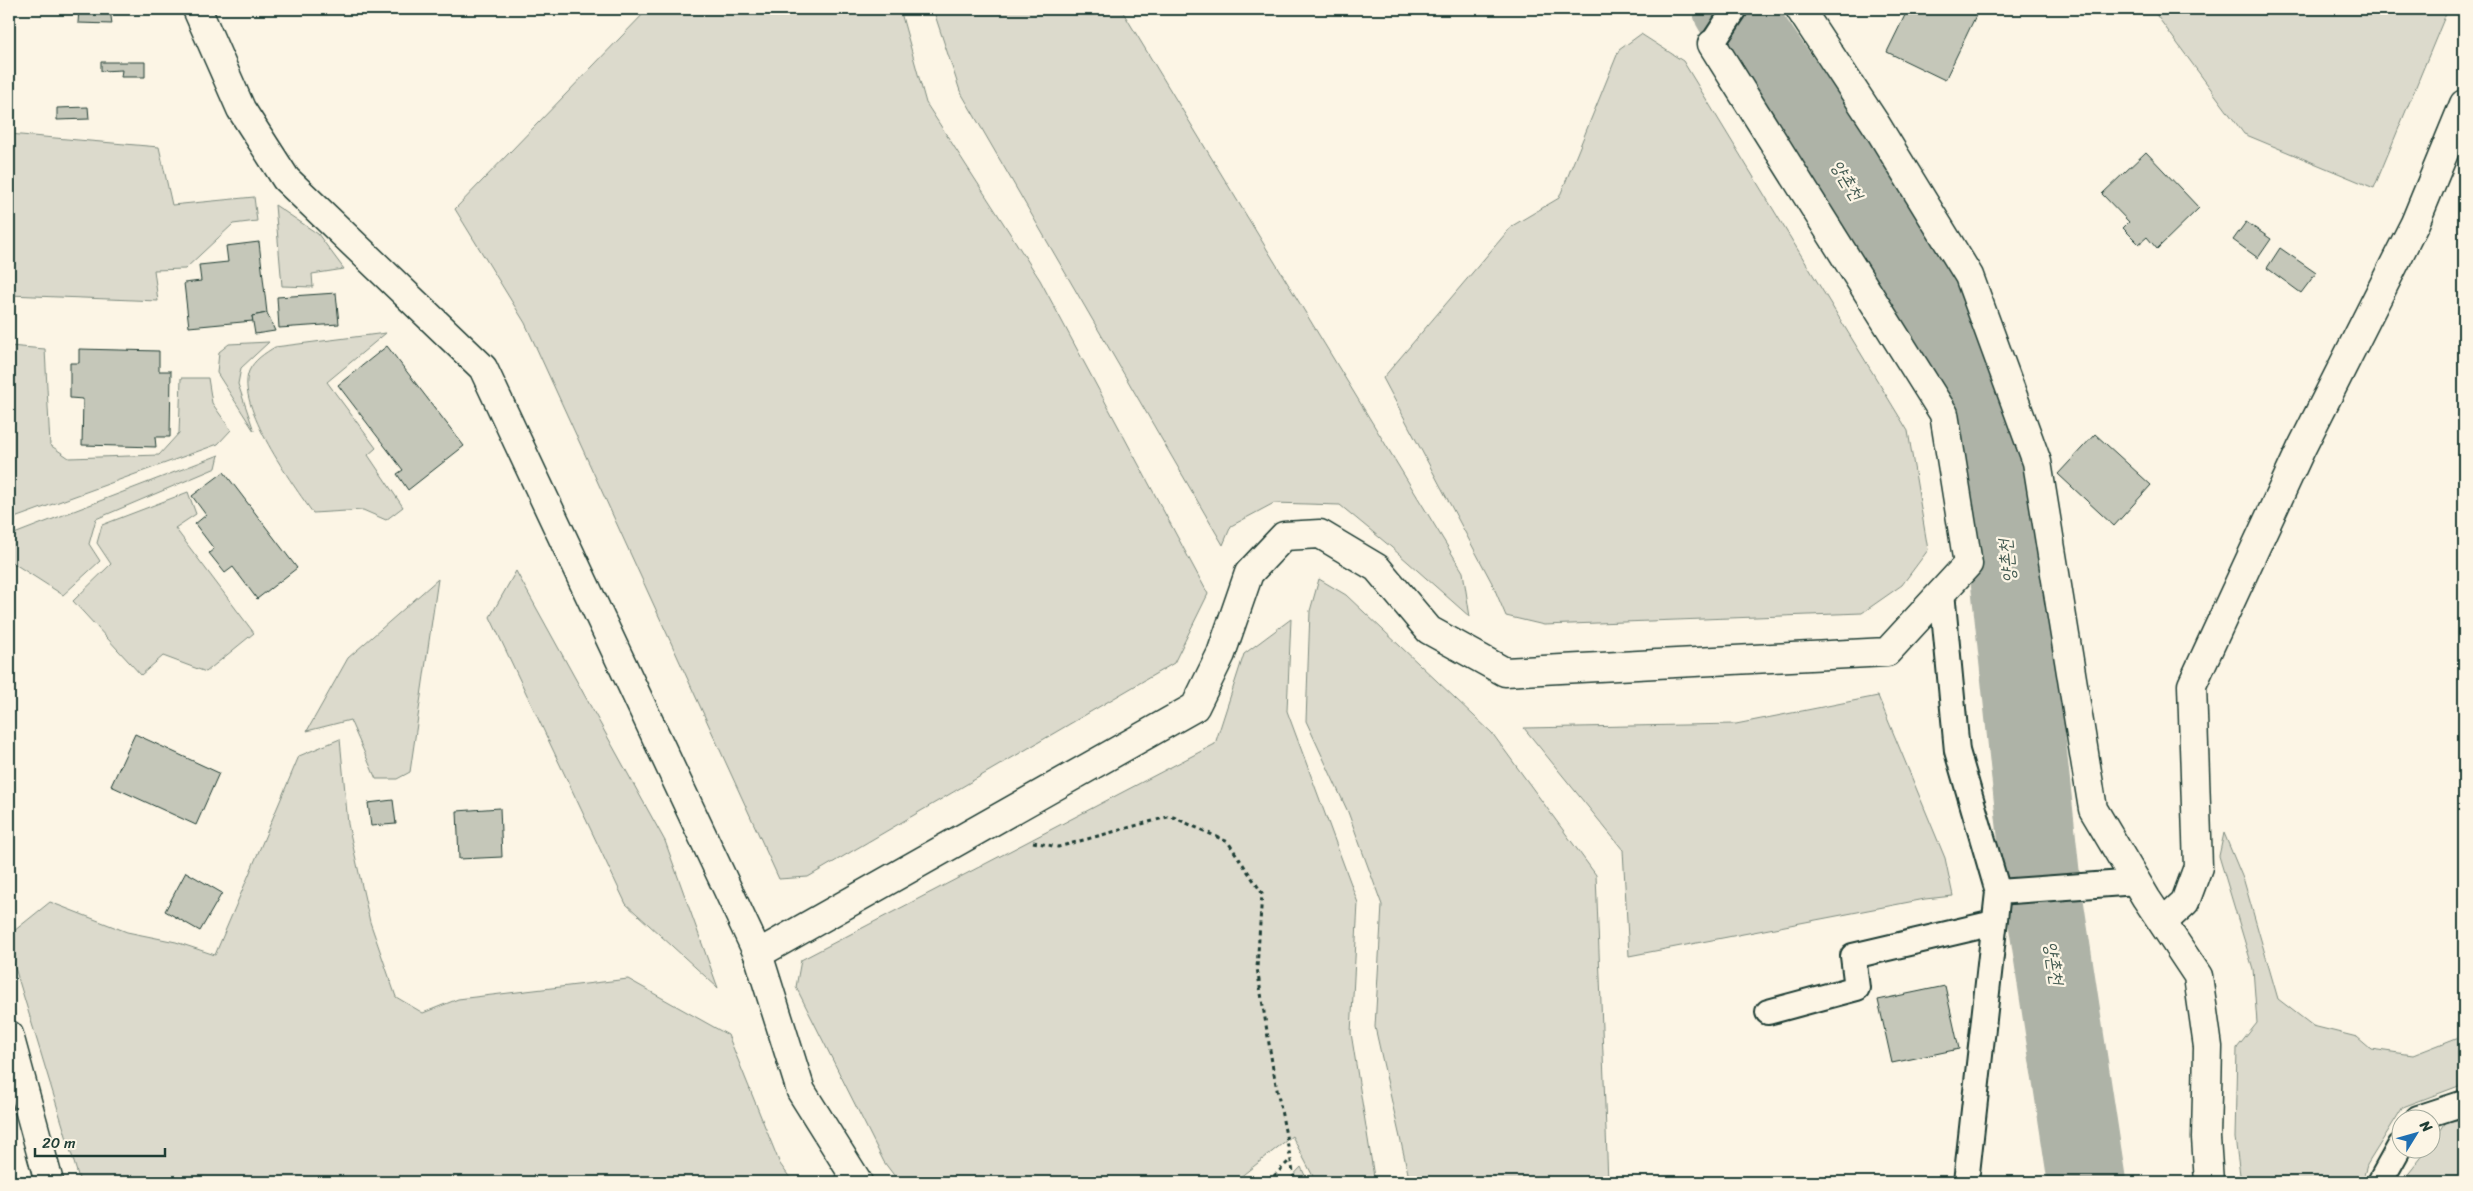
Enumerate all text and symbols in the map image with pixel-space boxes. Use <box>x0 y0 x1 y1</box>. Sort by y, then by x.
water label: 양촌천 <box>1822 153 1873 208</box>
water label: 양촌천 <box>1989 536 2025 584</box>
water label: 양촌천 <box>2035 939 2073 988</box>
north arrow <box>2390 1108 2440 1158</box>
text: N <box>2412 1114 2439 1138</box>
scale bar <box>35 1126 165 1158</box>
text: 20 m <box>42 1130 76 1156</box>

